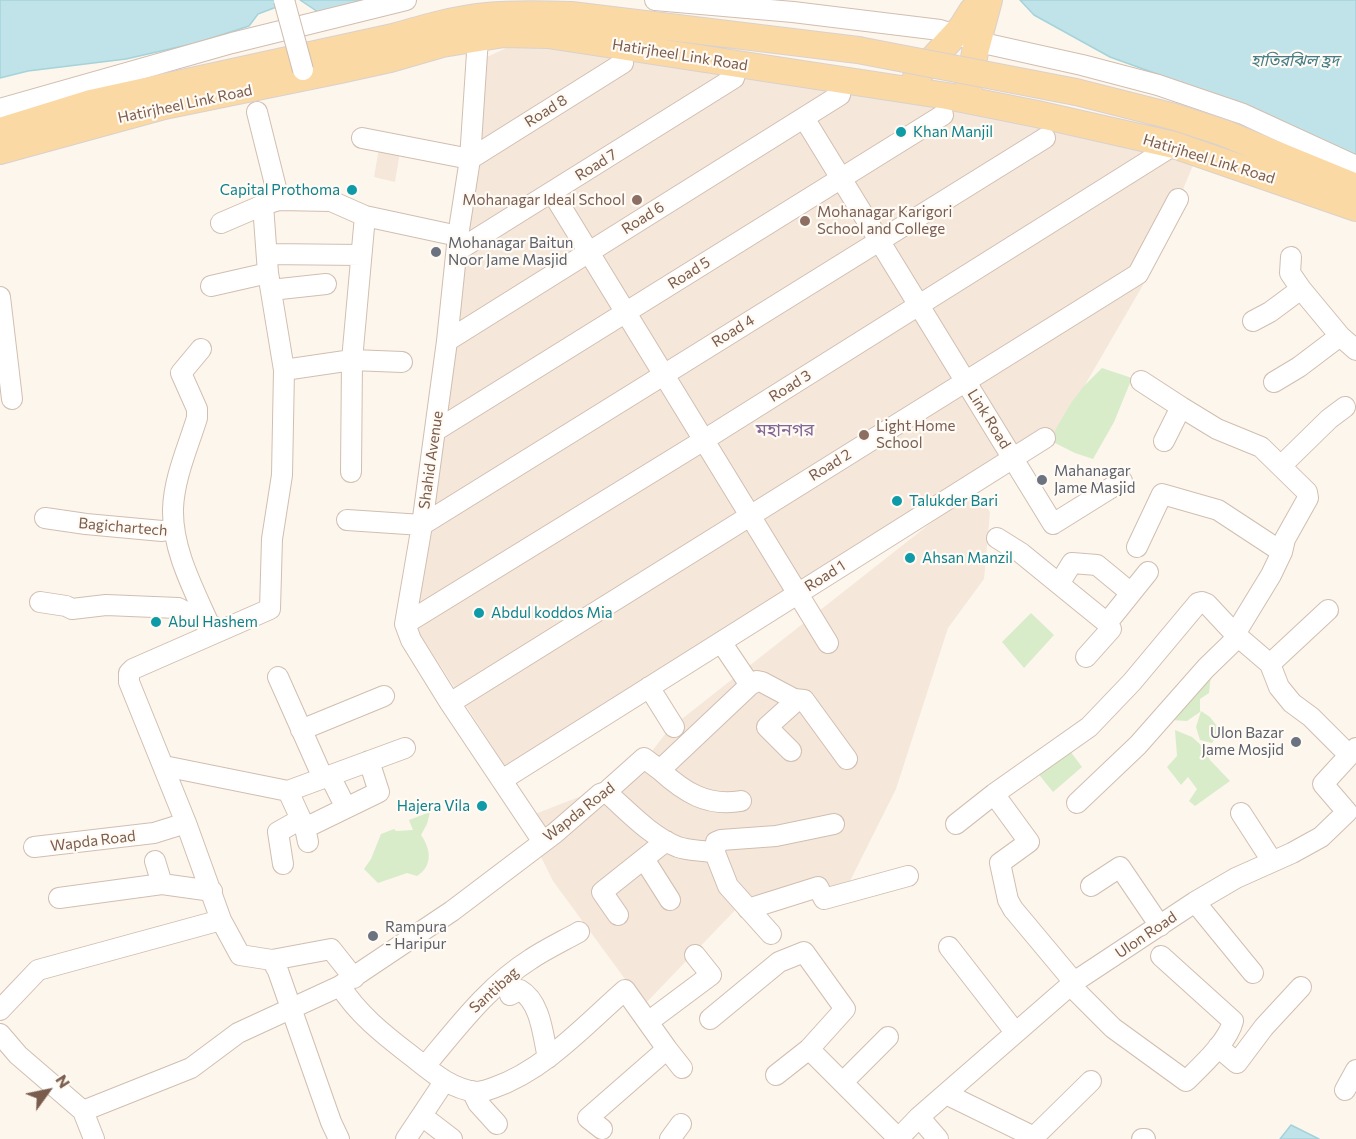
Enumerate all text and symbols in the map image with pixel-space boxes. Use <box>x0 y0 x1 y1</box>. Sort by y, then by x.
street label: Hatirjheel Link Road <box>611 35 749 75</box>
water label: হাতিরঝিল হ্রদ <box>1251 51 1339 71</box>
street label: Hatirjheel Link Road <box>116 81 254 127</box>
street label: Road 8 <box>521 91 571 131</box>
place label: Khan Manjil <box>913 123 993 141</box>
marker: Khan Manjil <box>894 125 908 139</box>
street label: Hatirjheel Link Road <box>1141 130 1277 188</box>
street label: Road 7 <box>572 145 620 185</box>
place label: Capital Prothoma <box>220 181 340 199</box>
marker: Capital Prothoma <box>345 183 359 197</box>
place label: Mohanagar Ideal School <box>462 191 625 209</box>
marker: Mohanagar Ideal School <box>630 193 644 207</box>
street label: Road 6 <box>618 198 668 238</box>
place label: Mohanagar Karigori School and College <box>817 203 952 238</box>
marker: Mohanagar Karigori School and College <box>798 214 812 228</box>
place label: Mohanagar Baitun Noor Jame Masjid <box>448 234 573 269</box>
marker: Mohanagar Baitun Noor Jame Masjid <box>429 245 443 259</box>
street label: Road 5 <box>665 253 713 293</box>
street label: Road 4 <box>708 311 758 351</box>
street label: Road 3 <box>766 366 814 406</box>
street label: Link Road <box>964 386 1014 452</box>
street label: Shahid Avenue <box>415 410 447 510</box>
place label: Light Home School <box>876 417 955 452</box>
district label: মহানগর <box>756 419 814 441</box>
marker: Light Home School <box>857 428 871 442</box>
street label: Road 2 <box>806 445 854 485</box>
place label: Mahanagar Jame Masjid <box>1054 462 1135 497</box>
marker: Mahanagar Jame Masjid <box>1035 473 1049 487</box>
place label: Talukder Bari <box>909 492 998 510</box>
marker: Talukder Bari <box>890 494 904 508</box>
street label: Bagichartech <box>78 514 168 540</box>
place label: Ahsan Manzil <box>922 549 1013 567</box>
marker: Ahsan Manzil <box>903 551 917 565</box>
street label: Road 1 <box>801 557 849 595</box>
place label: Abdul koddos Mia <box>491 604 613 622</box>
marker: Abdul koddos Mia <box>472 606 486 620</box>
place label: Abul Hashem <box>168 613 258 631</box>
marker: Abul Hashem <box>149 615 163 629</box>
place label: Ulon Bazar Jame Mosjid <box>1202 724 1284 759</box>
marker: Ulon Bazar Jame Mosjid <box>1289 735 1303 749</box>
street label: Wapda Road <box>540 779 618 845</box>
place label: Hajera Vila <box>397 797 470 815</box>
marker: Hajera Vila <box>475 799 489 813</box>
street label: Wapda Road <box>49 827 137 855</box>
street label: Ulon Road <box>1112 908 1180 962</box>
place label: Rampura - Haripur <box>385 918 447 953</box>
marker: Rampura - Haripur <box>366 929 380 943</box>
street label: Santibag <box>466 963 522 1017</box>
north arrow <box>18 1061 78 1121</box>
text: N <box>52 1071 75 1091</box>

